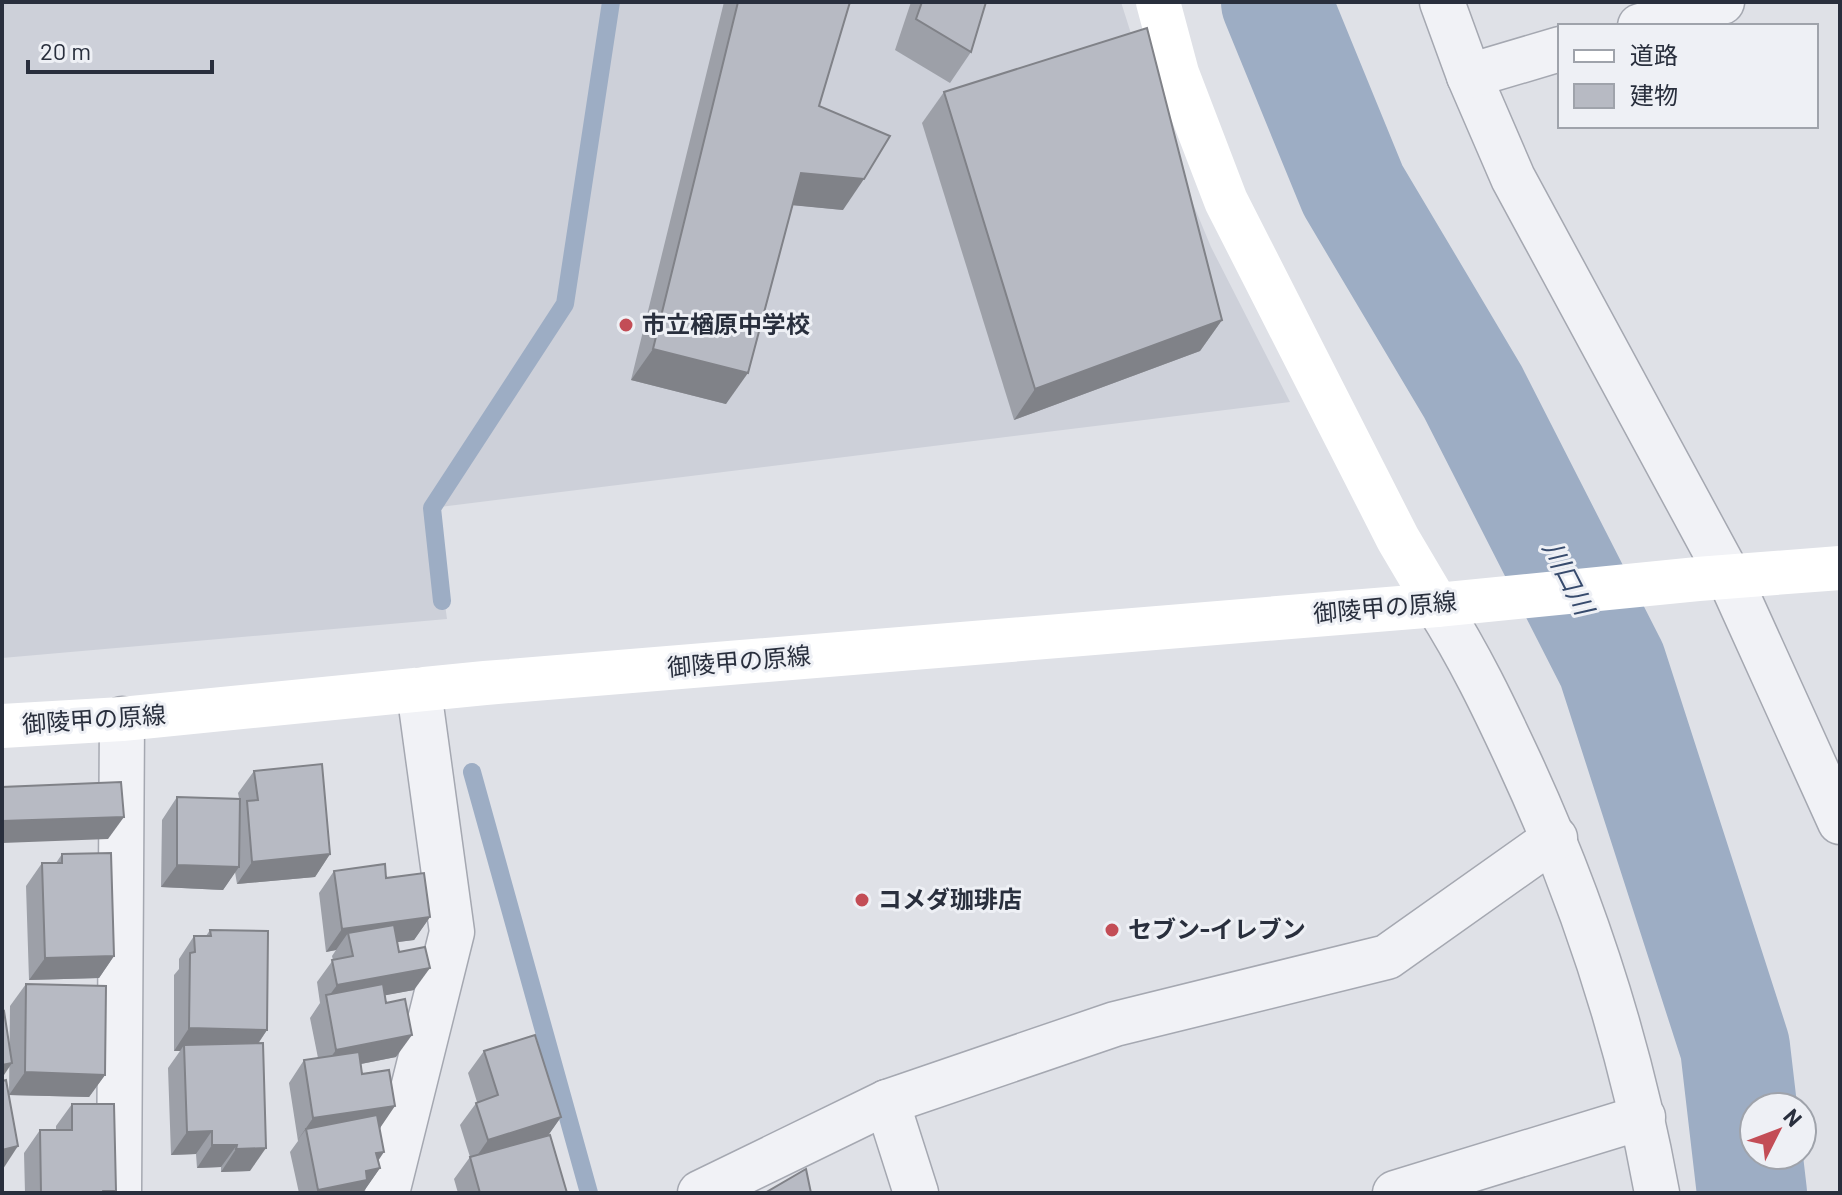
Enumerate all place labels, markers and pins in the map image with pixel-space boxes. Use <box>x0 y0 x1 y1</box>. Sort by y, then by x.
place label: 市立楢原中学校 <box>642 309 810 338</box>
marker: 市立楢原中学校 <box>617 316 635 334</box>
place label: コメダ珈琲店 <box>878 884 1022 913</box>
marker: コメダ珈琲店 <box>853 891 871 909</box>
place label: セブン-イレブン <box>1128 914 1306 943</box>
marker: セブン-イレブン <box>1103 921 1121 939</box>

